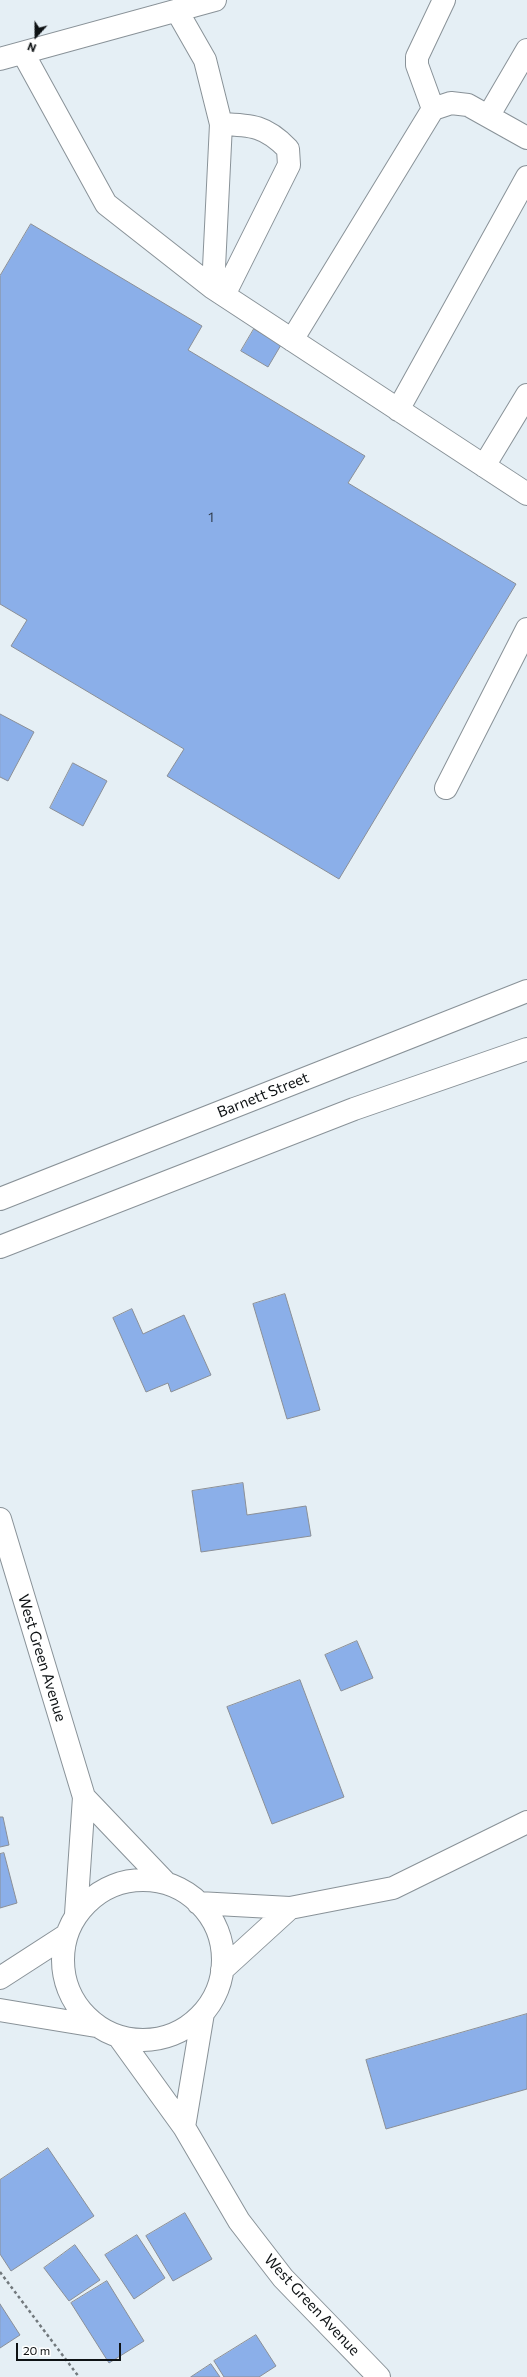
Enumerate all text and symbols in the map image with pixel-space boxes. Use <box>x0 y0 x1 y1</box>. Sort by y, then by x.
north arrow <box>16 16 56 56</box>
text: N <box>25 40 38 55</box>
house number: 1 <box>208 510 214 526</box>
street label: Barnett Street <box>214 1068 312 1122</box>
street label: West Green Avenue <box>14 1592 70 1724</box>
street label: West Green Avenue <box>260 2251 364 2359</box>
scale bar <box>18 2335 123 2361</box>
text: 20 m <box>23 2343 50 2357</box>

